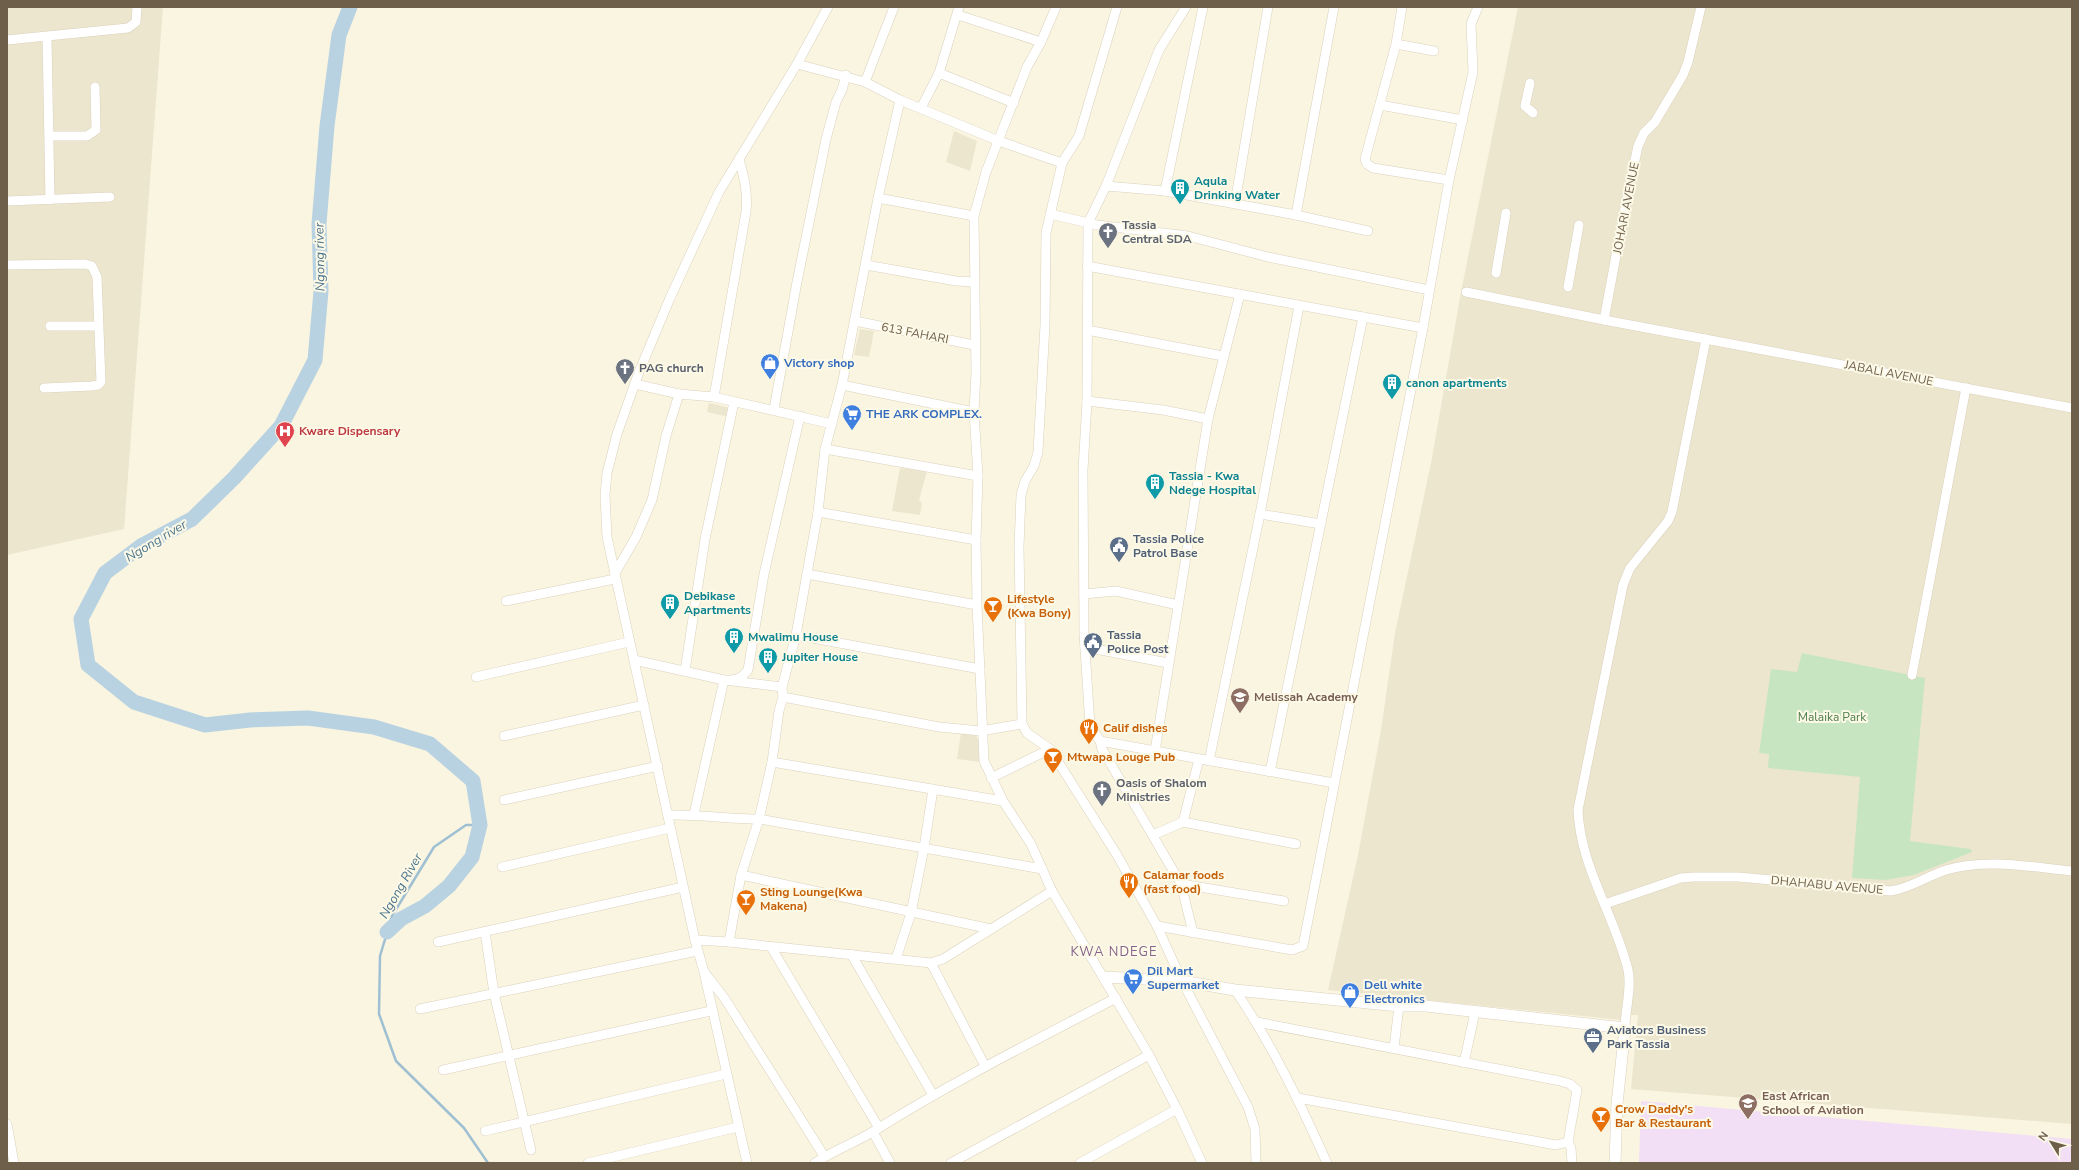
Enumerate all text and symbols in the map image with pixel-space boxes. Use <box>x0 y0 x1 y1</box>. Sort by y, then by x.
street label: JOHARI AVENUE <box>1609 161 1643 256</box>
place label: Aqula Drinking Water <box>1194 173 1280 203</box>
building icon: Aqula Drinking Water <box>1169 177 1191 205</box>
place label: Tassia Central SDA <box>1122 217 1192 247</box>
church icon: Tassia Central SDA <box>1097 221 1119 249</box>
water label: Ngong river <box>310 222 330 291</box>
street label: 613 FAHARI <box>880 319 950 347</box>
shop icon: Victory shop <box>759 352 781 380</box>
place label: Victory shop <box>783 355 854 371</box>
street label: JABALI AVENUE <box>1842 356 1935 389</box>
church icon: PAG church <box>614 357 636 385</box>
place label: PAG church <box>639 360 704 376</box>
building icon: canon apartments <box>1381 372 1403 400</box>
place label: canon apartments <box>1406 375 1507 391</box>
supermarket icon: THE ARK COMPLEX. <box>841 403 863 431</box>
place label: THE ARK COMPLEX. <box>866 406 982 422</box>
hospital icon: Kware Dispensary <box>274 420 296 448</box>
place label: Kware Dispensary <box>299 423 401 439</box>
place label: Tassia - Kwa Ndege Hospital <box>1169 468 1256 498</box>
building icon: Tassia - Kwa Ndege Hospital <box>1144 472 1166 500</box>
water label: Ngong river <box>122 515 190 566</box>
place label: Tassia Police Patrol Base <box>1133 531 1205 561</box>
public building icon: Tassia Police Patrol Base <box>1108 535 1130 563</box>
place label: Debikase Apartments <box>684 588 751 618</box>
place label: Lifestyle (Kwa Bony) <box>1007 591 1072 621</box>
building icon: Debikase Apartments <box>659 592 681 620</box>
bar icon: Lifestyle (Kwa Bony) <box>982 595 1004 623</box>
building icon: Mwalimu House <box>723 626 745 654</box>
place label: Tassia Police Post <box>1107 627 1169 657</box>
place label: Mwalimu House <box>748 629 839 645</box>
public building icon: Tassia Police Post <box>1082 631 1104 659</box>
building icon: Jupiter House <box>757 646 779 674</box>
place label: Jupiter House <box>781 649 858 665</box>
school or university icon: Melissah Academy <box>1229 686 1251 714</box>
place label: Melissah Academy <box>1254 689 1359 705</box>
park label: Malaika Park <box>1798 709 1867 725</box>
restaurant icon: Calif dishes <box>1078 717 1100 745</box>
place label: Calif dishes <box>1103 720 1168 736</box>
bar icon: Mtwapa Louge Pub <box>1042 746 1064 774</box>
place label: Mtwapa Louge Pub <box>1067 749 1175 765</box>
place label: Oasis of Shalom Ministries <box>1116 775 1207 805</box>
church icon: Oasis of Shalom Ministries <box>1091 779 1113 807</box>
water label: Ngong River <box>375 850 427 922</box>
place label: Calamar foods (fast food) <box>1143 867 1224 897</box>
restaurant icon: Calamar foods (fast food) <box>1118 871 1140 899</box>
street label: DHAHABU AVENUE <box>1770 872 1884 898</box>
place label: Sting Lounge(Kwa Makena) <box>760 884 863 914</box>
bar icon: Sting Lounge(Kwa Makena) <box>735 888 757 916</box>
district label: KWA NDEGE <box>1070 943 1158 961</box>
place label: Dil Mart Supermarket <box>1147 963 1220 993</box>
supermarket icon: Dil Mart Supermarket <box>1122 967 1144 995</box>
place label: Dell white Electronics <box>1364 977 1425 1007</box>
shop icon: Dell white Electronics <box>1339 981 1361 1009</box>
place label: Aviators Business Park Tassia <box>1607 1022 1706 1052</box>
office icon: Aviators Business Park Tassia <box>1582 1026 1604 1054</box>
place label: East African School of Aviation <box>1762 1088 1864 1118</box>
school or university icon: East African School of Aviation <box>1737 1092 1759 1120</box>
place label: Crow Daddy's Bar & Restaurant <box>1615 1101 1711 1131</box>
bar icon: Crow Daddy's Bar & Restaurant <box>1590 1105 1612 1133</box>
north arrow <box>2031 1122 2071 1162</box>
text: N <box>2035 1128 2052 1144</box>

